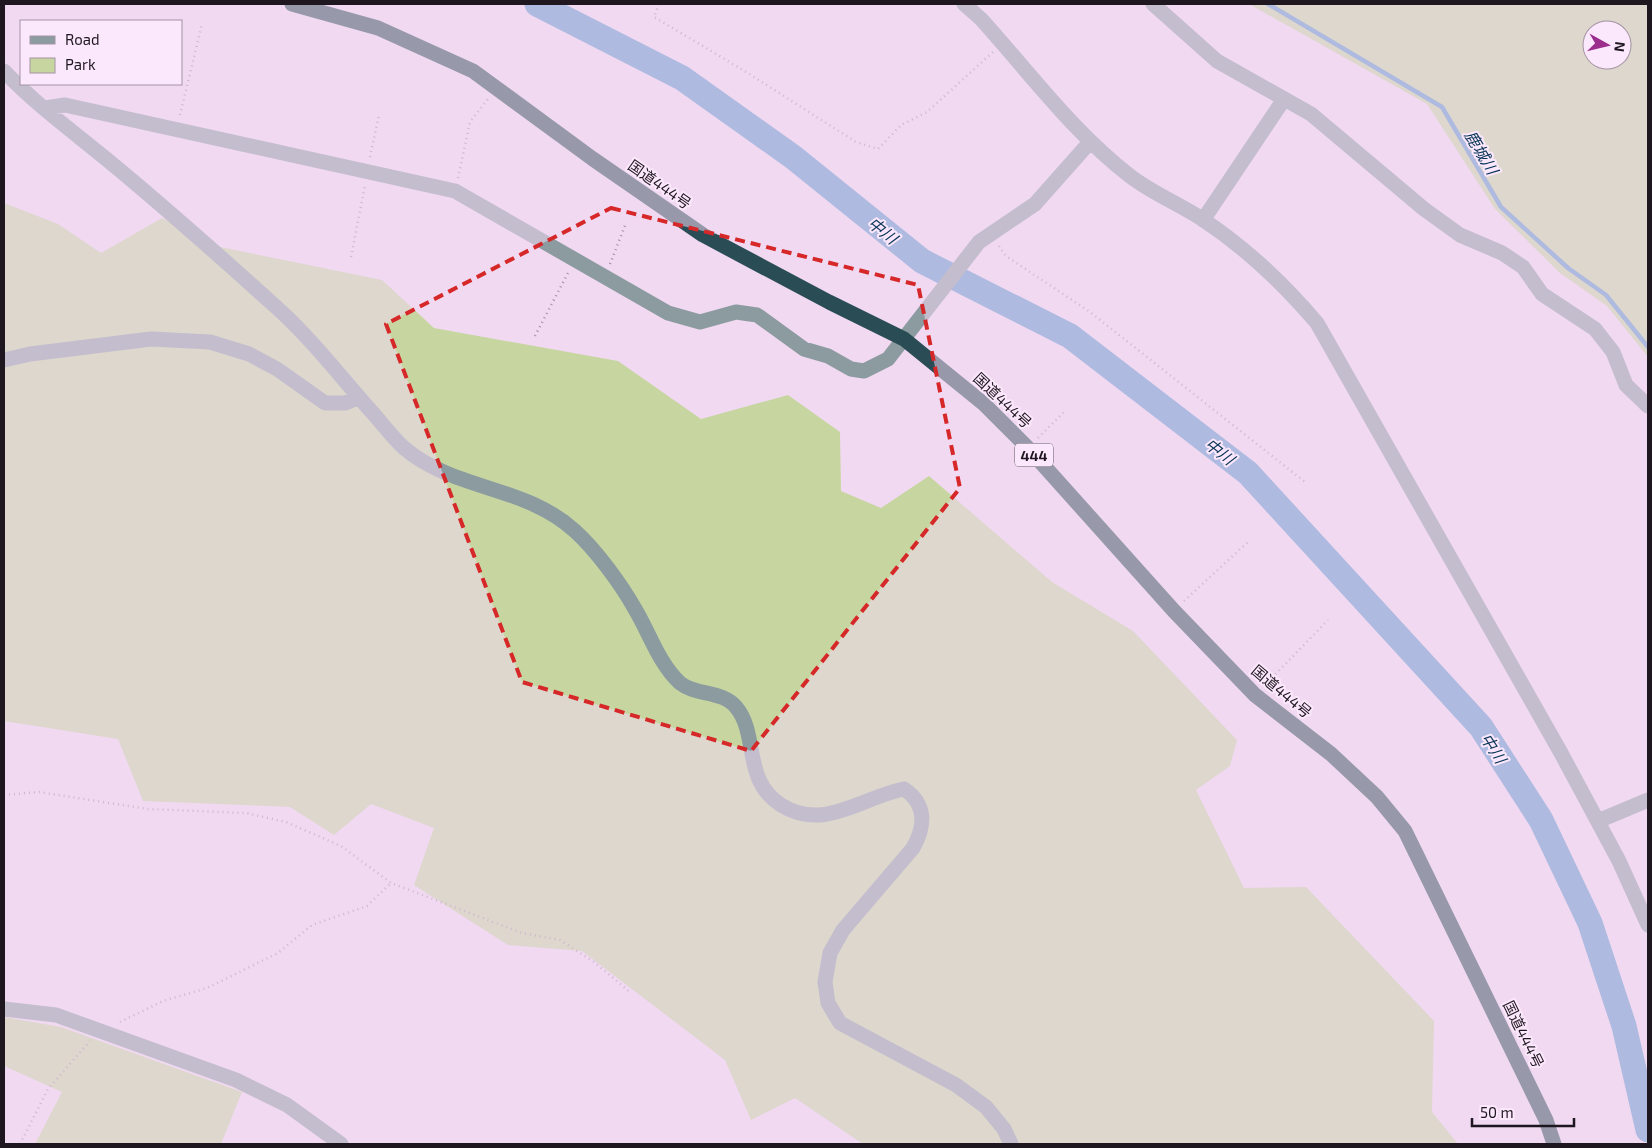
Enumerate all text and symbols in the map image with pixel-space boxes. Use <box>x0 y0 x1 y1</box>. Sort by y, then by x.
legend <box>20 20 182 85</box>
north arrow <box>1582 20 1632 70</box>
text: Road <box>65 30 100 48</box>
text: N <box>1611 41 1629 53</box>
text: Park <box>65 55 96 73</box>
water label: 鹿城川 <box>1461 127 1504 179</box>
street label: 国道444号 <box>625 156 695 212</box>
water label: 中川 <box>865 213 903 249</box>
street label: 国道444号 <box>970 369 1036 431</box>
water label: 中川 <box>1202 434 1240 470</box>
road number: 444 <box>1015 444 1053 466</box>
street label: 国道444号 <box>1248 661 1316 721</box>
water label: 中川 <box>1477 729 1512 768</box>
street label: 国道444号 <box>1500 997 1548 1071</box>
scale bar <box>1472 1096 1574 1128</box>
text: 50 m <box>1480 1103 1514 1121</box>

